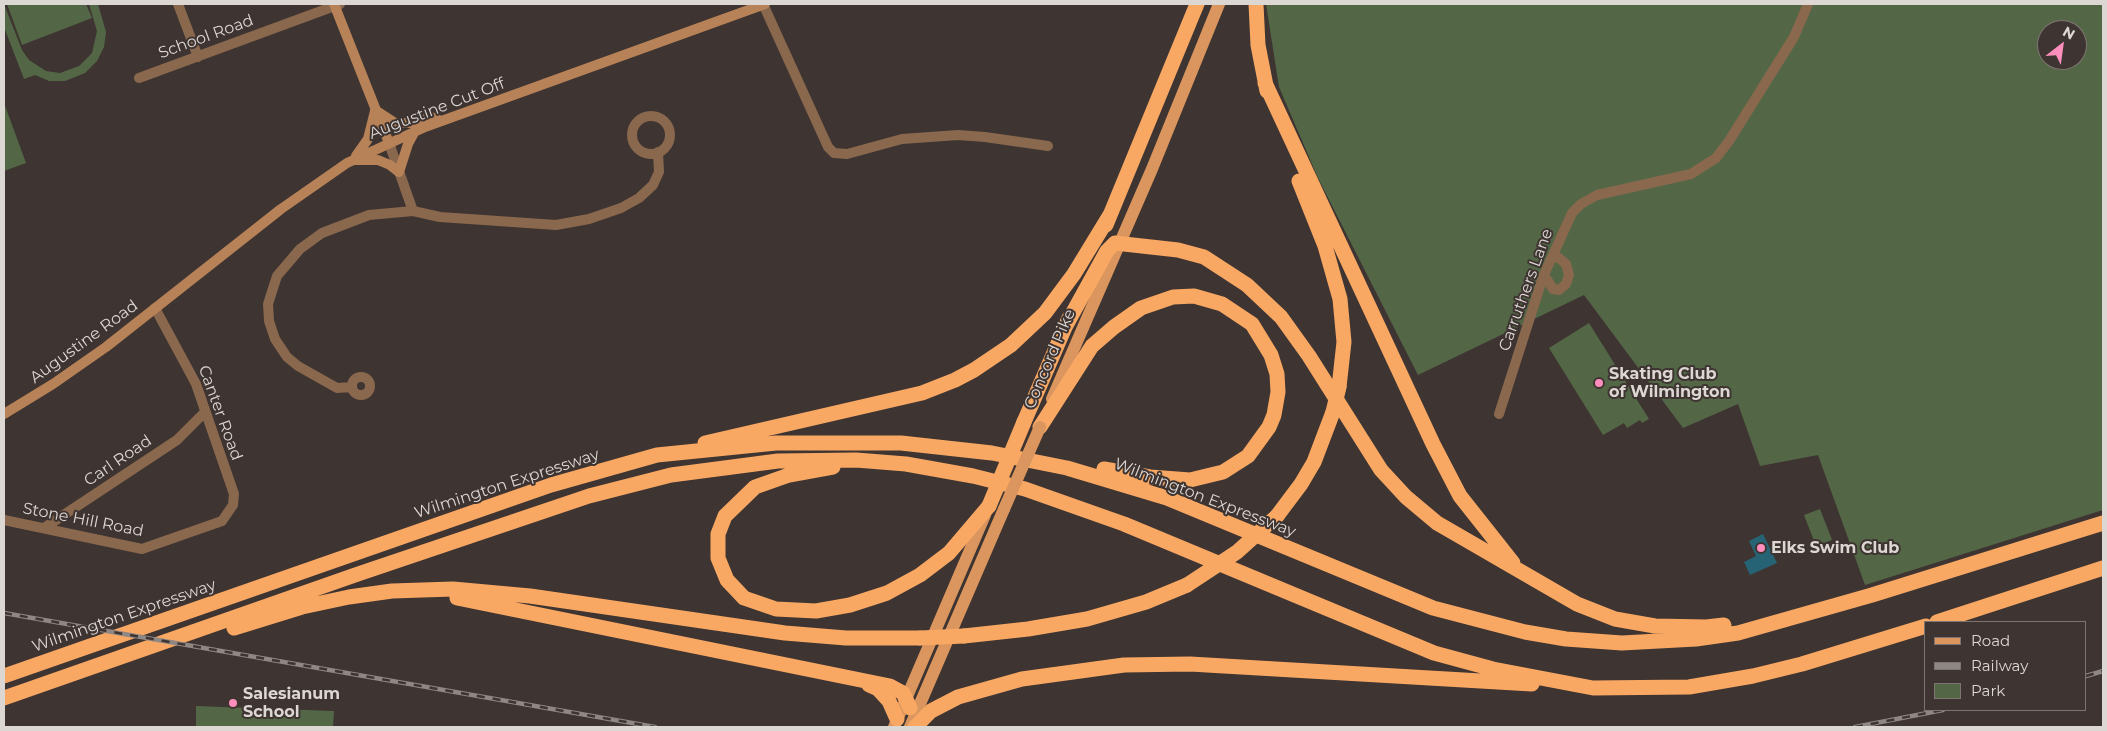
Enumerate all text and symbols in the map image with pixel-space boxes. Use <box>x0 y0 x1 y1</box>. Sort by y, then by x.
street label: School Road <box>156 11 256 63</box>
north arrow <box>2037 20 2087 70</box>
text: N <box>2060 22 2078 43</box>
street label: Augustine Cut Off <box>366 74 508 144</box>
street label: Carruthers Lane <box>1495 226 1557 354</box>
street label: Augustine Road <box>26 296 142 388</box>
street label: Concord Pike <box>1020 306 1080 412</box>
street label: Canter Road <box>194 363 246 463</box>
place label: Skating Club of Wilmington <box>1609 364 1731 402</box>
marker: Skating Club of Wilmington <box>1593 377 1605 389</box>
street label: Carl Road <box>81 431 155 491</box>
street label: Wilmington Expressway <box>412 445 602 523</box>
street label: Wilmington Expressway <box>1111 454 1299 542</box>
street label: Stone Hill Road <box>21 499 145 541</box>
place label: Elks Swim Club <box>1771 538 1899 558</box>
marker: Elks Swim Club <box>1755 542 1767 554</box>
street label: Wilmington Expressway <box>30 575 218 657</box>
legend <box>1924 621 2087 711</box>
text: Road <box>1971 631 2010 650</box>
text: Railway <box>1971 656 2028 675</box>
text: Park <box>1971 681 2005 700</box>
place label: Salesianum School <box>243 684 340 722</box>
marker: Salesianum School <box>227 697 239 709</box>

